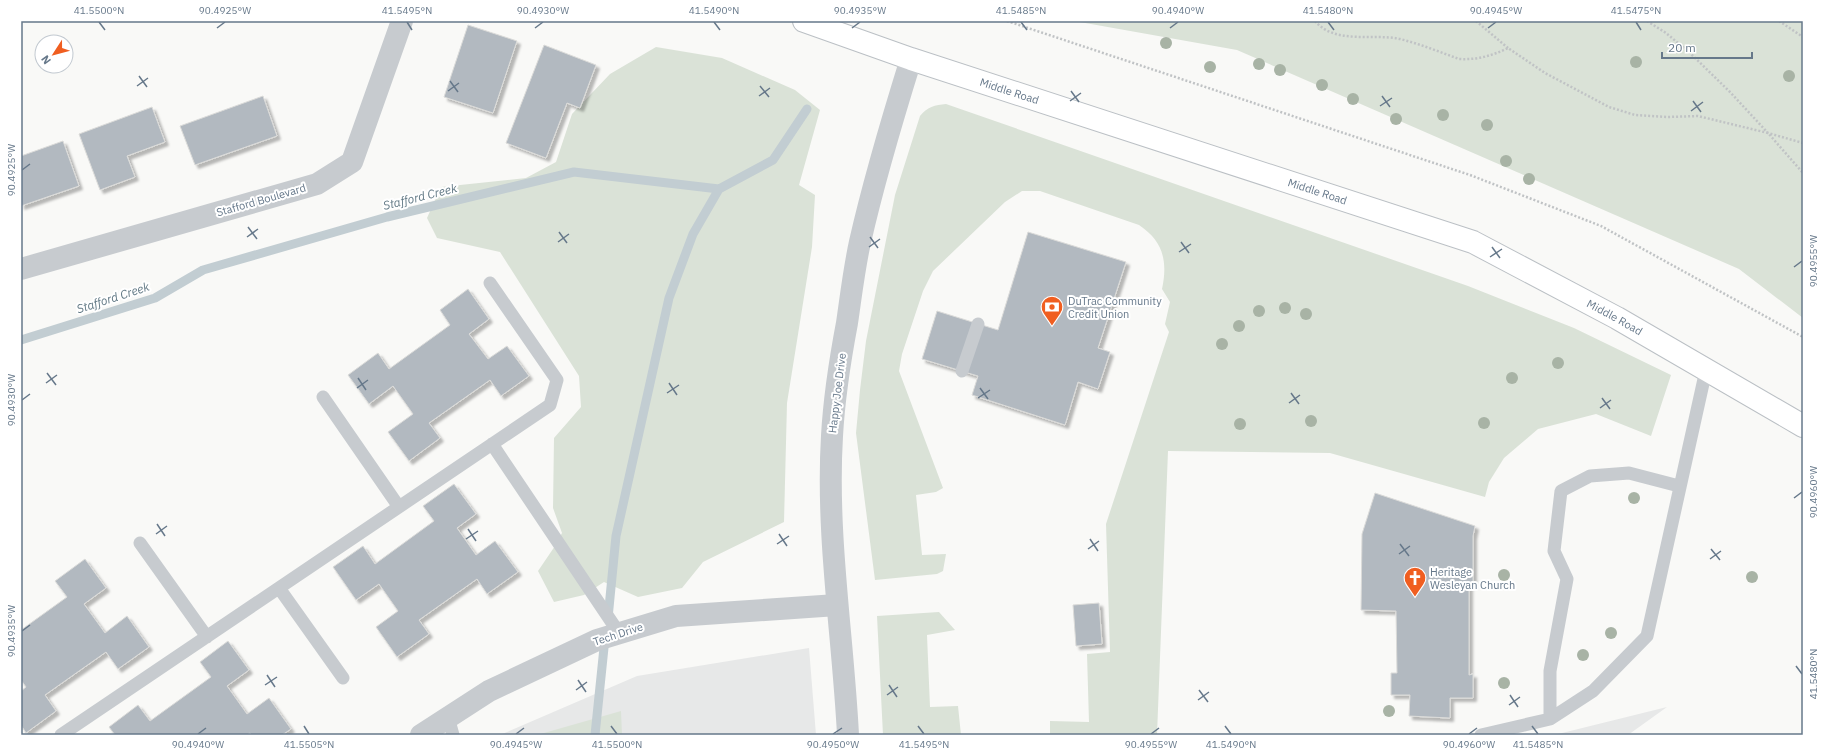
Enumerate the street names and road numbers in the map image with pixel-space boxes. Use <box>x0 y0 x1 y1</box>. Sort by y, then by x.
street label: Middle Road <box>978 75 1041 107</box>
street label: Middle Road <box>1286 175 1349 208</box>
street label: Stafford Boulevard <box>215 181 307 219</box>
street label: Middle Road <box>1584 296 1645 338</box>
street label: Happy Joe Drive <box>825 352 849 434</box>
street label: Tech Drive <box>591 619 645 649</box>

